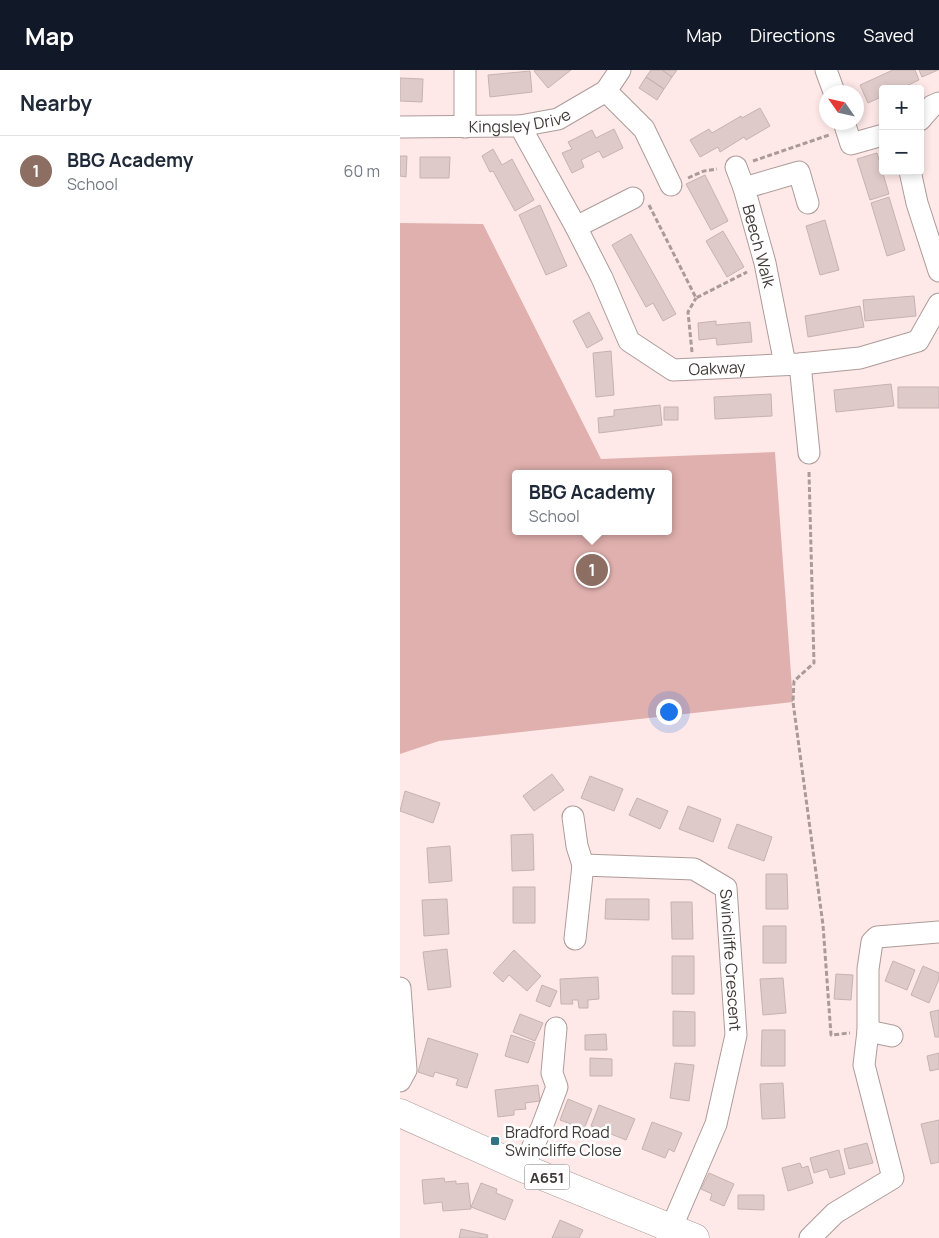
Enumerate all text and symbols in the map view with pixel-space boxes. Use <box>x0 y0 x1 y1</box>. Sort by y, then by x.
text: Map <box>25 19 74 52</box>
text: Map <box>686 23 722 47</box>
text: Directions <box>750 23 835 47</box>
text: Saved <box>863 23 914 47</box>
north arrow <box>819 85 864 130</box>
map controls <box>879 85 924 175</box>
button: + <box>879 85 924 130</box>
text: Nearby <box>20 89 92 117</box>
street label: Kingsley Drive <box>469 103 575 137</box>
button: − <box>879 130 924 175</box>
text: BBG Academy <box>67 147 193 173</box>
text: 1 <box>32 160 40 182</box>
text: 60 m <box>344 160 380 182</box>
text: School <box>67 173 118 195</box>
street label: Beech Walk <box>737 202 781 291</box>
street label: Oakway <box>688 356 747 380</box>
popup <box>512 470 672 535</box>
text: BBG Academy <box>529 479 655 505</box>
text: School <box>529 505 580 527</box>
pin: 1 <box>576 551 608 589</box>
your location <box>656 699 682 725</box>
street label: Swincliffe Crescent <box>715 888 747 1032</box>
place label: Bradford Road Swincliffe Close <box>505 1121 622 1161</box>
marker: Bradford Road Swincliffe Close <box>489 1135 501 1147</box>
road number: A651 <box>524 1164 570 1190</box>

